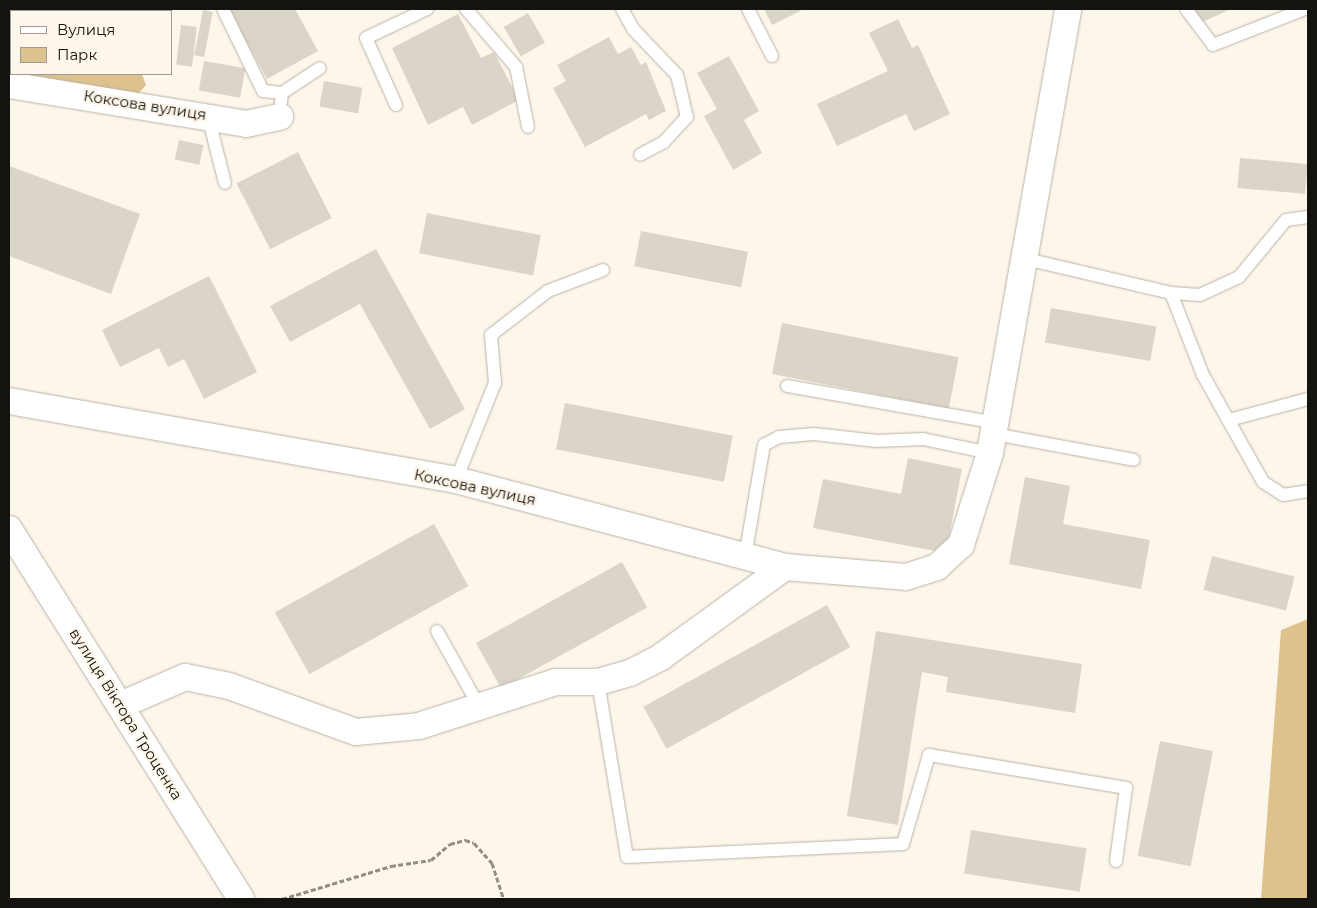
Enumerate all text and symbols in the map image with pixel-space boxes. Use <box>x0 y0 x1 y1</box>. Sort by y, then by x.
legend <box>10 10 172 75</box>
text: Вулиця <box>57 20 115 39</box>
text: Парк <box>57 45 97 64</box>
street label: Коксова вулиця <box>82 86 208 124</box>
street label: Коксова вулиця <box>412 465 538 509</box>
street label: вулиця Віктора Троценка <box>66 625 186 803</box>

